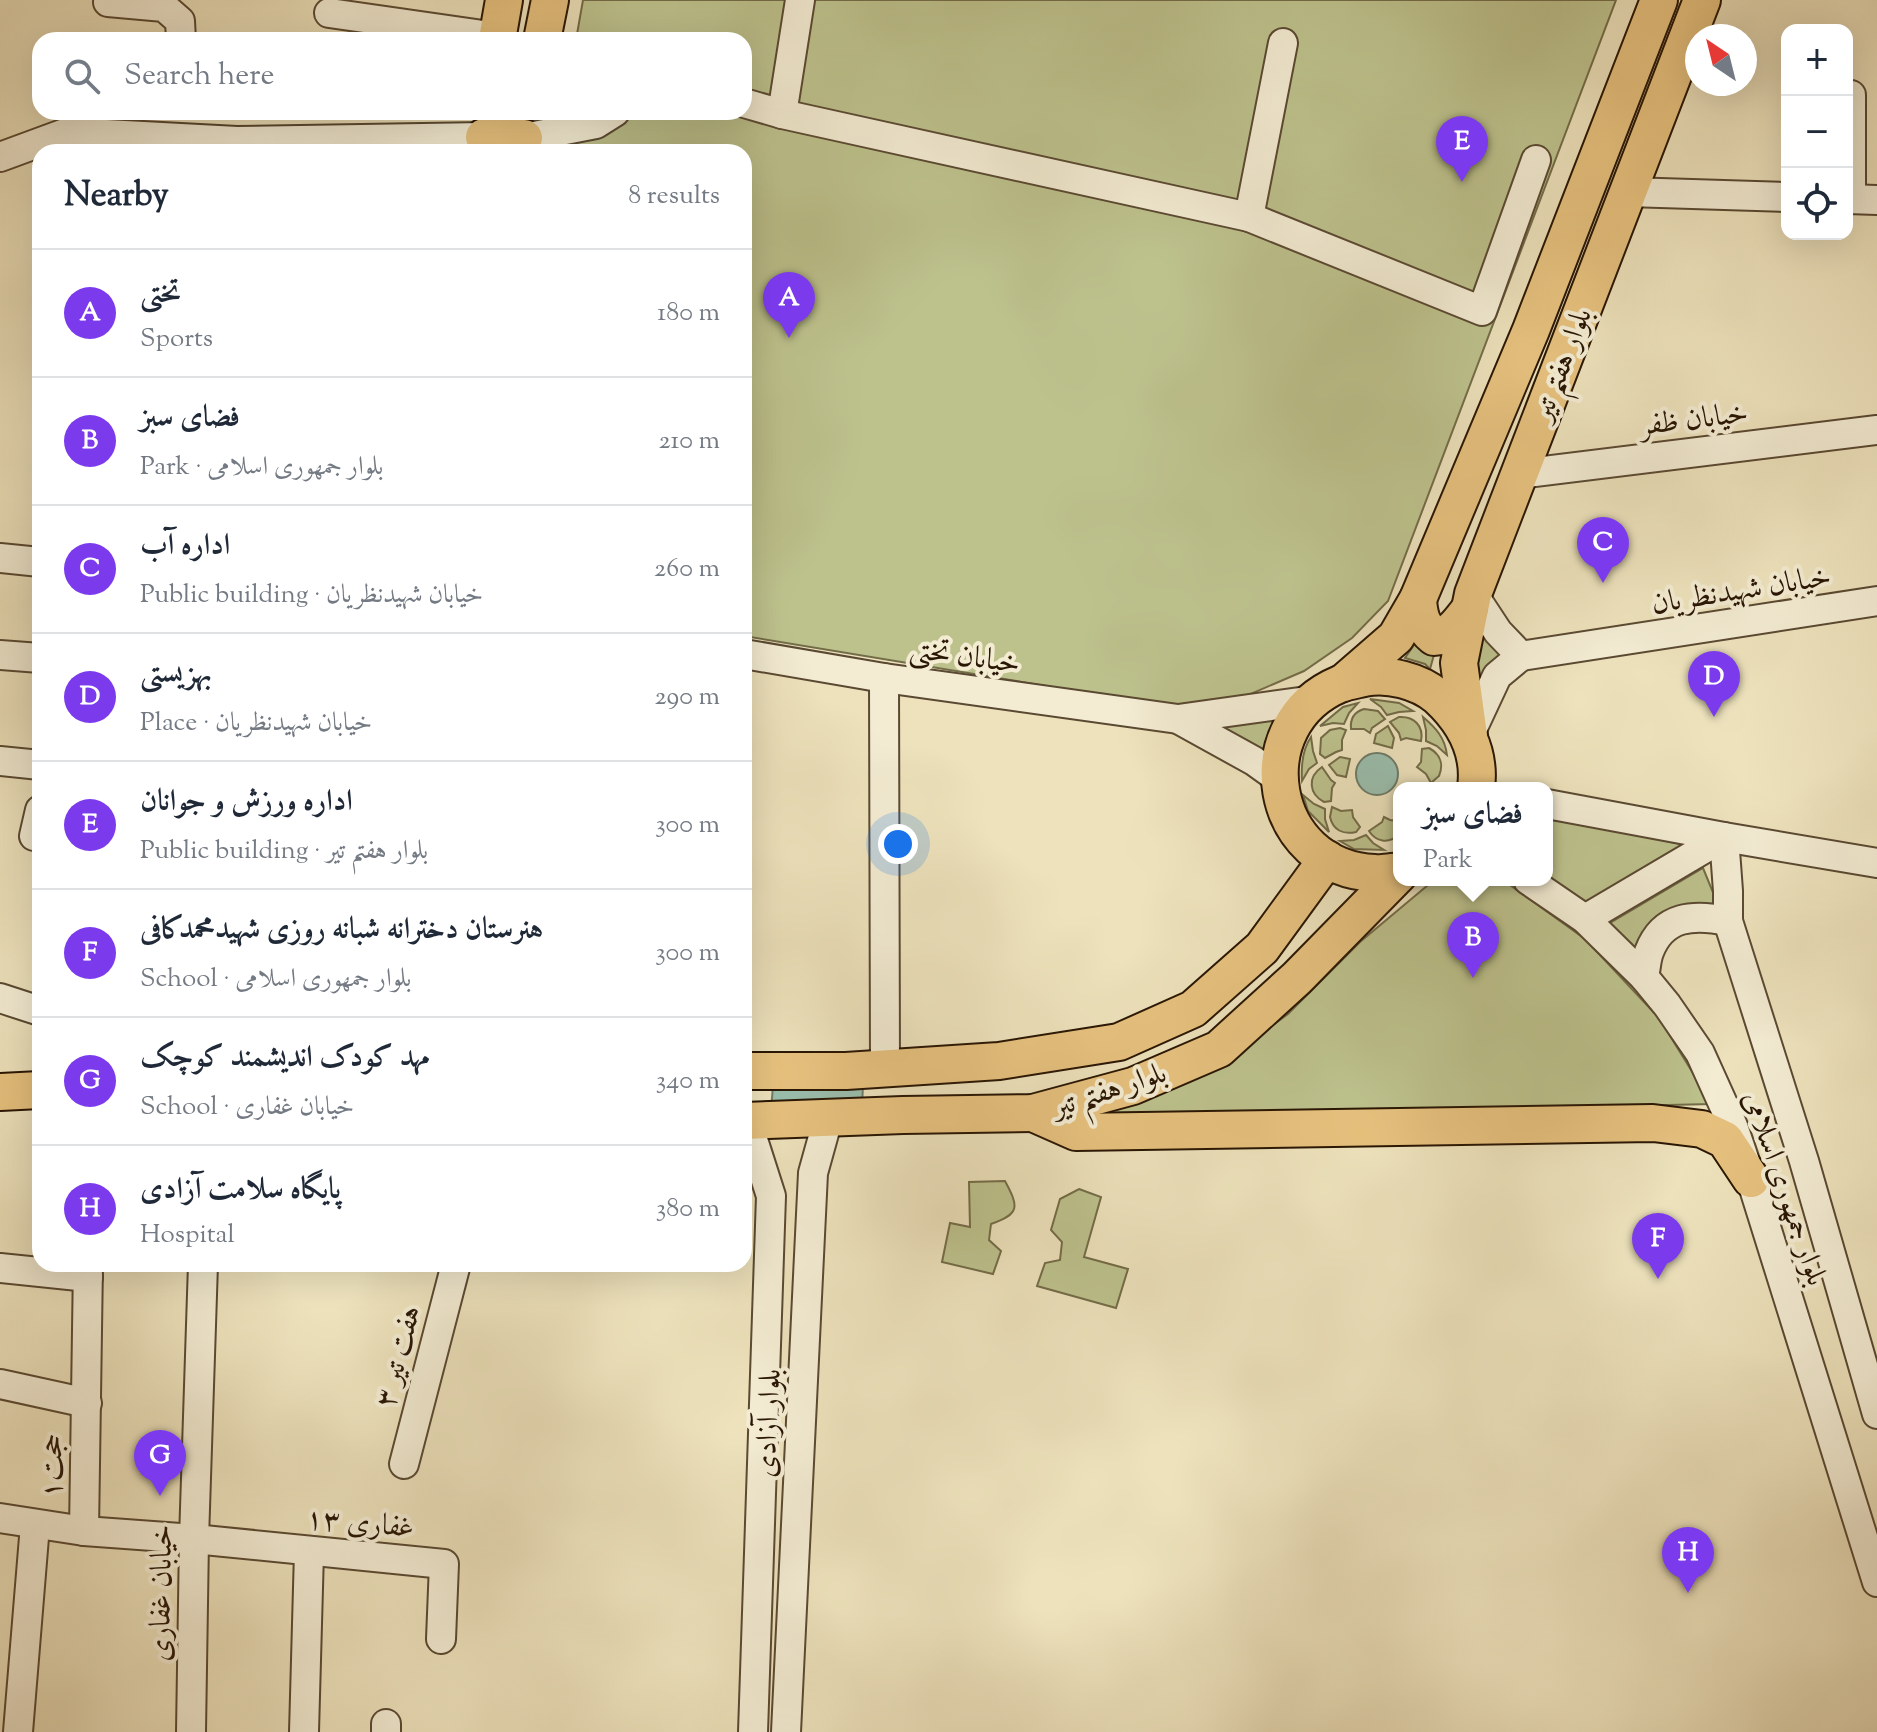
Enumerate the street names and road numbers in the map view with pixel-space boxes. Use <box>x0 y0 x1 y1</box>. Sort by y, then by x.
street label: بلوار هفتم تیر <box>1521 302 1609 432</box>
street label: خیابان ظفر <box>1635 393 1751 449</box>
street label: خیابان شهیدنظریان <box>1648 556 1834 627</box>
street label: خیابان تختی <box>907 628 1023 686</box>
street label: بلوار هفتم تیر <box>1044 1053 1174 1136</box>
street label: بلوار جمهوری اسلامی <box>1730 1086 1837 1292</box>
street label: هفت تیر ۳ <box>365 1301 434 1412</box>
street label: بلوار آزادی <box>745 1367 794 1479</box>
street label: حجت۱ <box>31 1433 76 1499</box>
street label: غفاری ۱۳ <box>304 1498 416 1551</box>
street label: خیابان غفاری <box>140 1524 185 1662</box>

